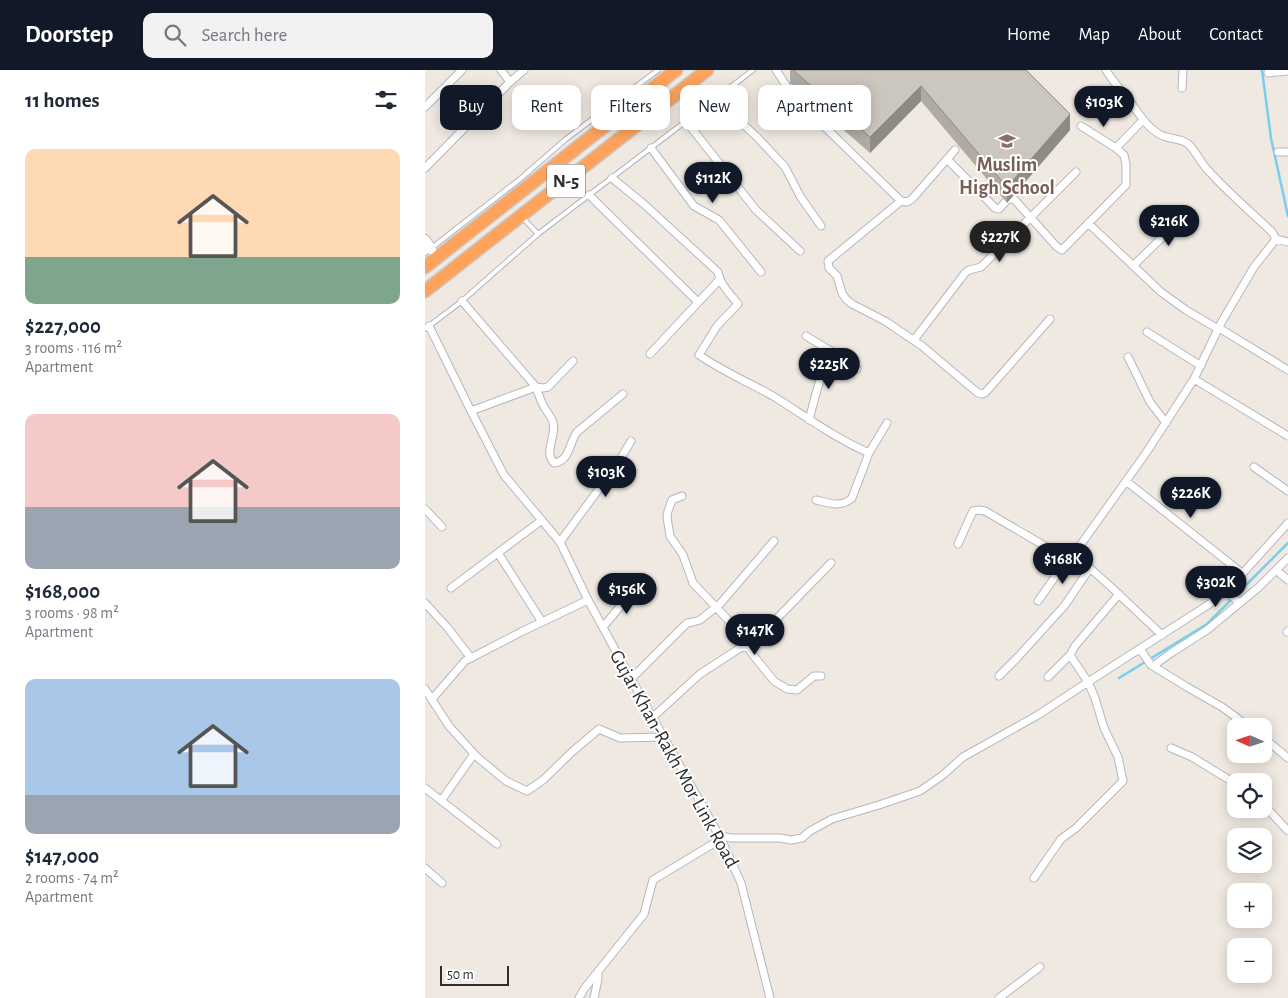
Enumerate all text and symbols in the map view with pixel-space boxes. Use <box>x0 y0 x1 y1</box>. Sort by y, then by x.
search box <box>143 13 493 58</box>
icon: search <box>161 21 189 49</box>
text: Doorstep <box>25 23 113 47</box>
text: Search here <box>201 26 287 45</box>
text: Home <box>1007 26 1050 44</box>
text: Map <box>1078 26 1110 44</box>
text: About <box>1138 26 1181 44</box>
text: Contact <box>1209 26 1263 44</box>
chip: Buy <box>440 85 502 130</box>
chip: Rent <box>512 85 581 130</box>
chip: Filters <box>591 85 670 130</box>
chip: New <box>680 85 748 130</box>
chip: Apartment <box>758 85 871 130</box>
pin: $103K <box>1069 85 1139 128</box>
icon: filters <box>372 86 400 114</box>
text: 11 homes <box>25 90 100 111</box>
text: $103K <box>1085 94 1123 110</box>
school or university icon: Muslim High School <box>997 131 1017 151</box>
place label: Muslim High School <box>959 155 1055 198</box>
pin: $112K <box>678 162 748 204</box>
road number: N-5 <box>547 164 585 198</box>
text: $112K <box>695 170 731 186</box>
icon: home <box>168 181 258 271</box>
pin: $216K <box>1134 204 1204 247</box>
text: $216K <box>1150 213 1188 229</box>
pin: $227K <box>965 220 1035 263</box>
text: $227K <box>981 229 1019 245</box>
text: $227,000 <box>25 316 101 337</box>
text: 3 rooms · 116 m² <box>25 340 122 356</box>
pin: $225K <box>794 348 864 390</box>
text: $225K <box>810 356 848 372</box>
text: Apartment <box>25 359 93 375</box>
icon: home <box>168 446 258 536</box>
pin: $103K <box>571 456 641 498</box>
text: $103K <box>587 464 625 480</box>
pin: $226K <box>1156 476 1226 519</box>
text: $226K <box>1171 485 1211 501</box>
pin: $168K <box>1028 542 1098 585</box>
text: $168K <box>1044 551 1082 567</box>
pin: $302K <box>1181 566 1251 608</box>
pin: $156K <box>592 572 662 615</box>
text: $302K <box>1196 574 1236 590</box>
text: $168,000 <box>25 581 100 602</box>
text: $156K <box>609 581 645 597</box>
text: 3 rooms · 98 m² <box>25 605 119 621</box>
pin: $147K <box>720 614 790 656</box>
text: $147K <box>736 622 774 638</box>
text: Apartment <box>25 624 93 640</box>
street label: Gujar Khan-Rakh Mor Link Road <box>606 647 742 871</box>
icon: home <box>168 711 258 801</box>
north arrow <box>1227 718 1273 762</box>
map controls <box>1227 718 1272 983</box>
button: locate <box>1227 773 1272 818</box>
button: layers <box>1227 828 1272 873</box>
text: $147,000 <box>25 846 99 867</box>
text: 2 rooms · 74 m² <box>25 870 119 886</box>
button: + <box>1227 883 1272 928</box>
text: Apartment <box>25 889 93 905</box>
button: − <box>1227 938 1272 983</box>
scale bar <box>440 963 509 986</box>
text: 50 m <box>447 968 474 982</box>

